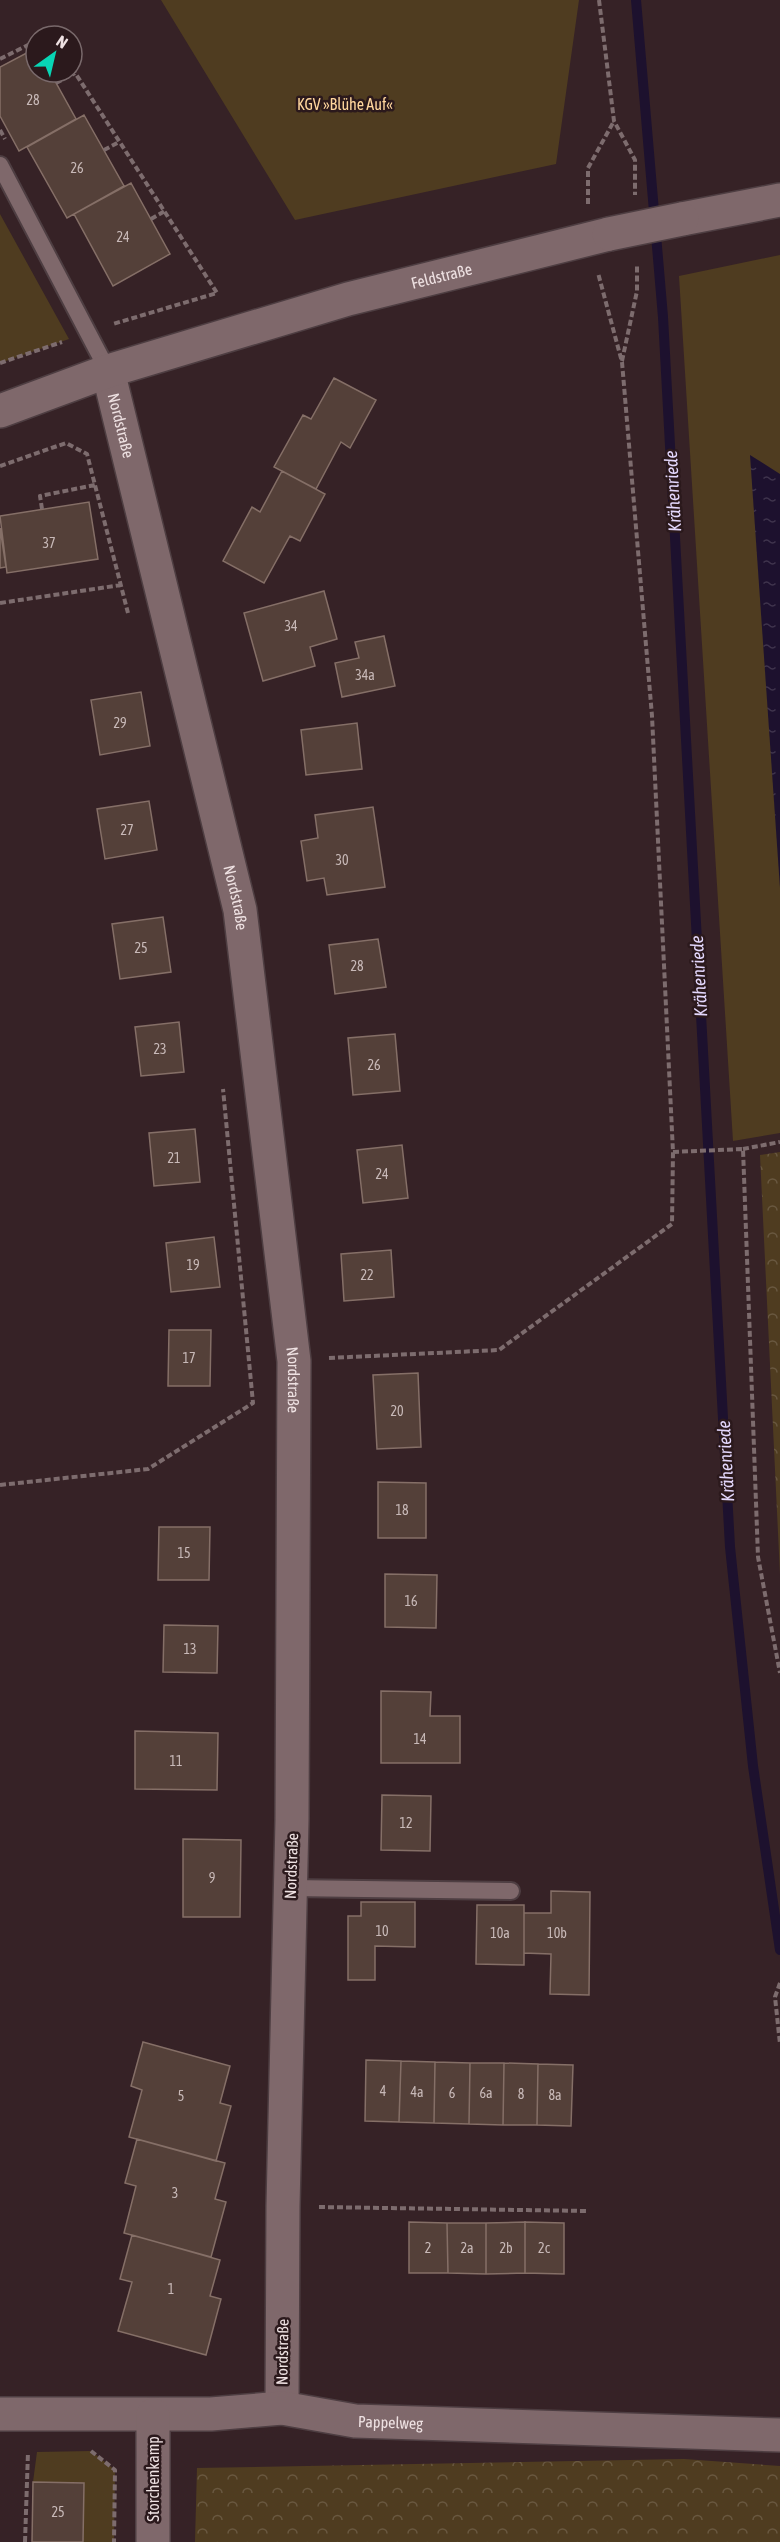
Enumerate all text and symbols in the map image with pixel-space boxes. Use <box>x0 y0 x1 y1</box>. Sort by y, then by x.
north arrow <box>24 24 84 84</box>
text: N <box>53 31 71 52</box>
house number: 28 <box>26 92 40 108</box>
park label: KGV »Blühe Auf« <box>297 95 393 113</box>
house number: 26 <box>70 160 84 176</box>
house number: 24 <box>116 229 130 245</box>
street label: Feldstraße <box>409 260 474 292</box>
street label: Nordstraße <box>105 391 138 460</box>
water label: Krähenriede <box>660 450 685 532</box>
house number: 37 <box>42 535 56 551</box>
house number: 34 <box>284 618 298 634</box>
house number: 34a <box>355 667 375 683</box>
house number: 29 <box>113 715 127 731</box>
house number: 27 <box>120 822 134 838</box>
house number: 30 <box>335 852 349 868</box>
street label: Nordstraße <box>220 863 251 931</box>
water label: Krähenriede <box>686 935 711 1017</box>
house number: 25 <box>134 940 148 956</box>
house number: 28 <box>350 958 364 974</box>
house number: 23 <box>153 1041 167 1057</box>
house number: 26 <box>367 1057 381 1073</box>
house number: 21 <box>167 1150 181 1166</box>
house number: 24 <box>375 1166 389 1182</box>
house number: 19 <box>186 1257 200 1273</box>
house number: 22 <box>360 1267 374 1283</box>
street label: Nordstraße <box>283 1346 303 1413</box>
house number: 17 <box>182 1350 196 1366</box>
house number: 20 <box>390 1403 404 1419</box>
water label: Krähenriede <box>713 1420 738 1502</box>
house number: 18 <box>395 1502 409 1518</box>
house number: 15 <box>177 1545 191 1561</box>
house number: 16 <box>404 1593 418 1609</box>
house number: 13 <box>183 1641 197 1657</box>
house number: 14 <box>413 1731 427 1747</box>
house number: 11 <box>169 1753 183 1769</box>
house number: 12 <box>399 1815 413 1831</box>
street label: Nordstraße <box>281 1833 301 1899</box>
house number: 9 <box>209 1870 215 1886</box>
house number: 10 <box>375 1923 389 1939</box>
house number: 10a <box>490 1925 510 1941</box>
house number: 10b <box>547 1925 567 1941</box>
house number: 4 <box>380 2083 387 2099</box>
house number: 4a <box>410 2084 424 2100</box>
house number: 6 <box>449 2085 456 2101</box>
house number: 6a <box>479 2085 493 2101</box>
house number: 8 <box>518 2086 525 2102</box>
house number: 8a <box>548 2087 562 2103</box>
house number: 5 <box>178 2088 184 2104</box>
house number: 3 <box>172 2185 178 2201</box>
house number: 2 <box>425 2240 431 2256</box>
house number: 2a <box>460 2240 474 2256</box>
house number: 2b <box>499 2240 513 2256</box>
house number: 2c <box>538 2240 551 2256</box>
house number: 1 <box>168 2281 174 2297</box>
street label: Nordstraße <box>272 2319 292 2385</box>
street label: Pappelweg <box>358 2412 424 2433</box>
street label: Storchenkamp <box>144 2436 163 2522</box>
house number: 25 <box>51 2504 65 2520</box>

